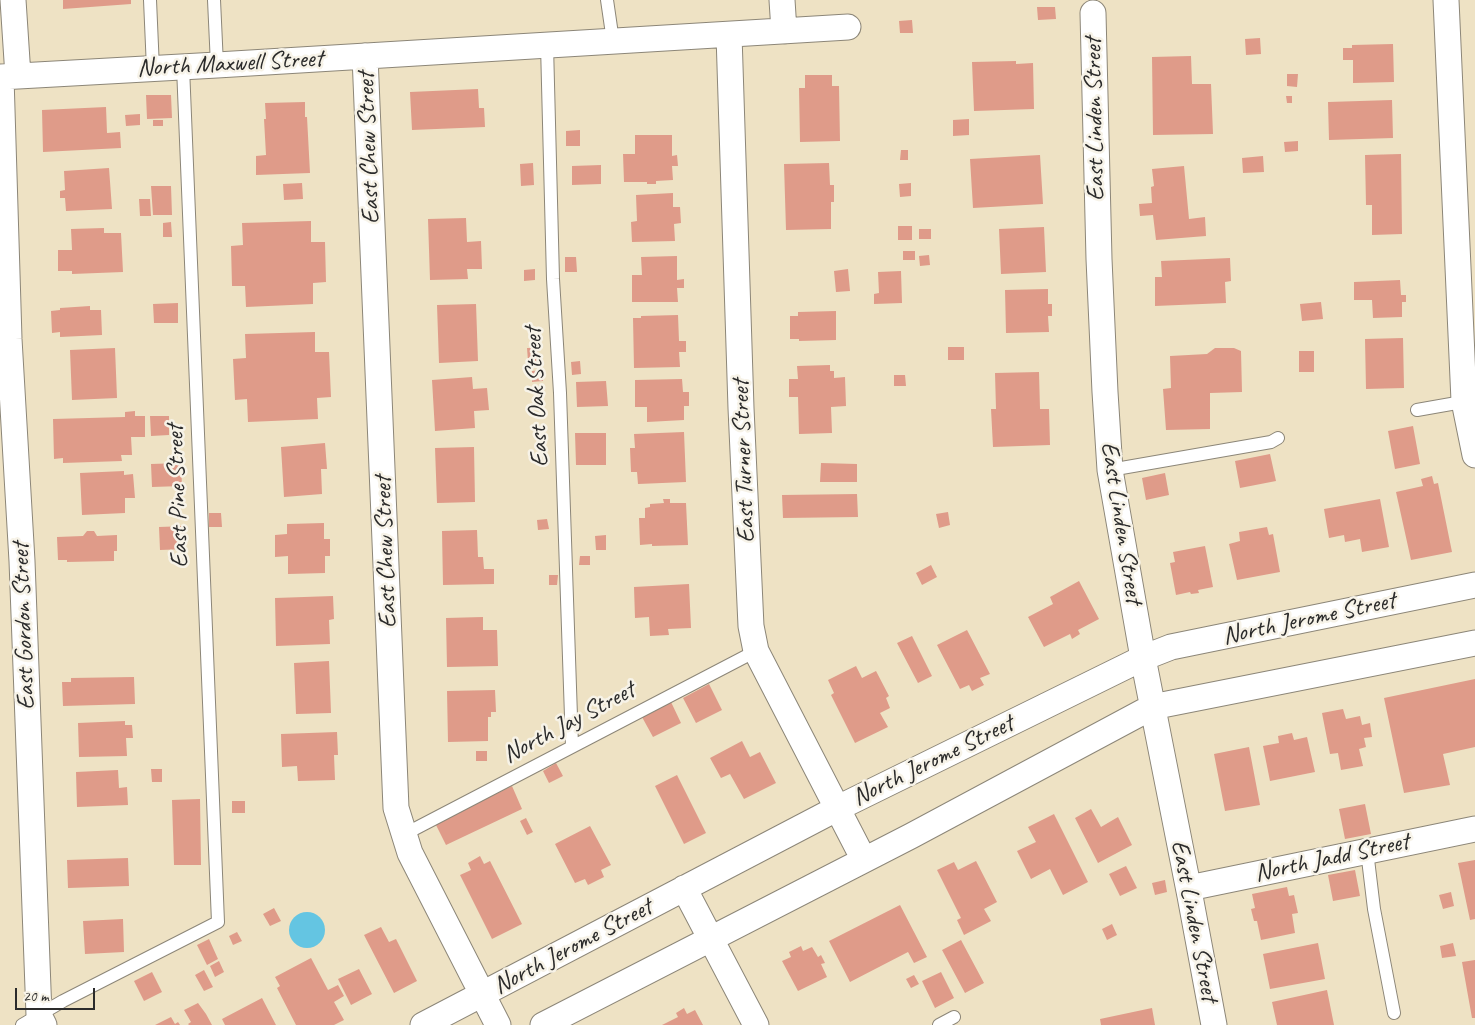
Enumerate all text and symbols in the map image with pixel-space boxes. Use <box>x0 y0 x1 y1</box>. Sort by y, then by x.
street label: East Linden Street <box>1079 37 1111 201</box>
street label: North Maxwell Street <box>136 44 324 84</box>
street label: East Chew Street <box>351 72 387 224</box>
street label: East Oak Street <box>518 326 556 468</box>
street label: East Turner Street <box>726 379 762 543</box>
street label: East Pine Street <box>161 424 195 568</box>
street label: East Linden Street <box>1093 440 1149 606</box>
street label: East Chew Street <box>368 476 404 628</box>
street label: East Gordon Street <box>6 542 42 710</box>
street label: North Jerome Street <box>1220 586 1398 652</box>
street label: North Jay Street <box>498 676 640 770</box>
street label: North Jerome Street <box>847 709 1019 813</box>
street label: North Jadd Street <box>1252 827 1412 889</box>
street label: East Linden Street <box>1164 838 1224 1004</box>
street label: North Jerome Street <box>488 893 658 1001</box>
scale bar <box>18 978 98 1010</box>
text: 20 m <box>23 987 49 1006</box>

